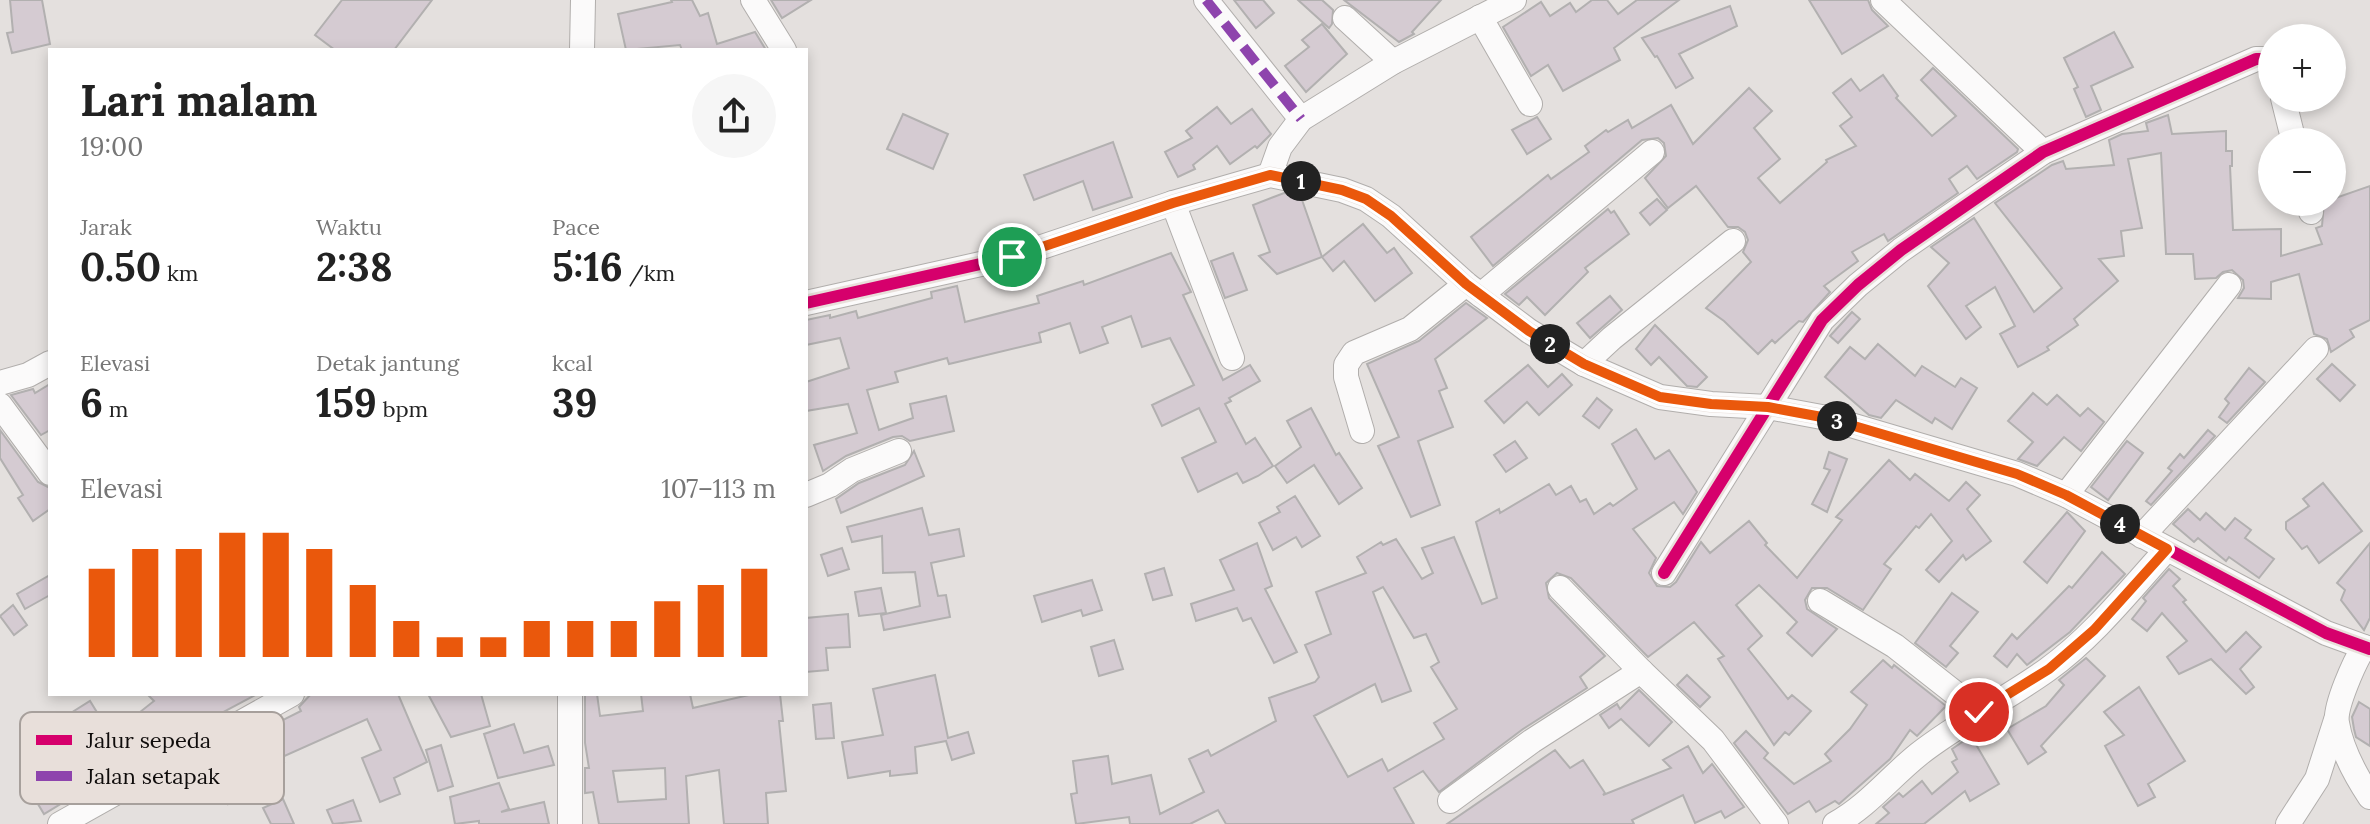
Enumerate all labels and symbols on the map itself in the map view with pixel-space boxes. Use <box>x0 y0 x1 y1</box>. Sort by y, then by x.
pin: 1 <box>1281 161 1321 201</box>
pin <box>978 223 1046 291</box>
pin: 2 <box>1530 324 1570 364</box>
pin: 3 <box>1817 401 1857 441</box>
pin: 4 <box>2100 504 2140 544</box>
pin <box>1945 678 2013 746</box>
legend <box>20 712 284 804</box>
text: Jalur sepeda <box>85 726 211 754</box>
text: Jalan setapak <box>85 762 220 790</box>

